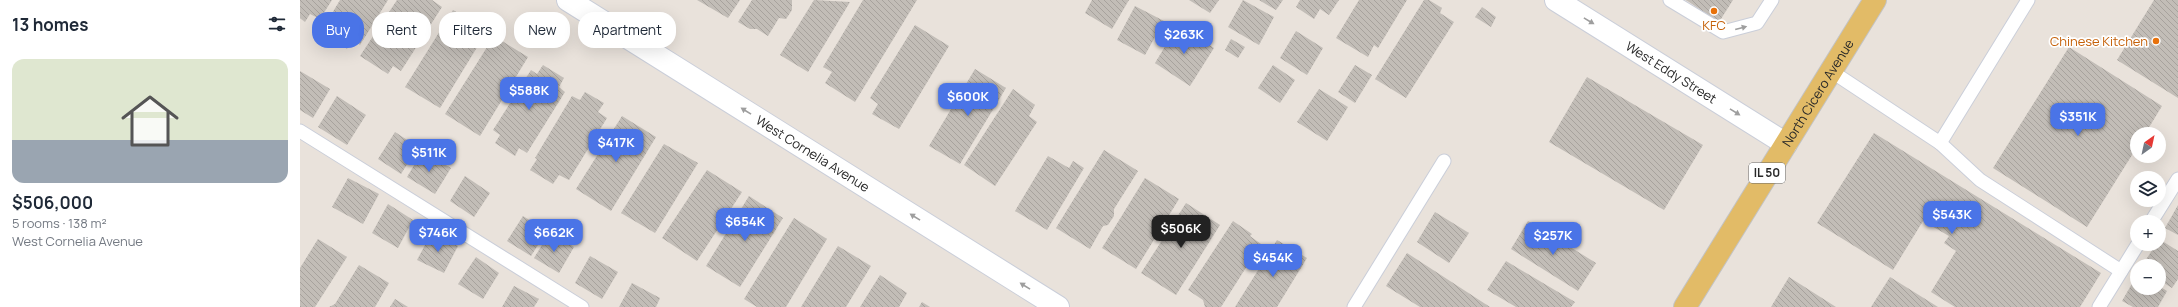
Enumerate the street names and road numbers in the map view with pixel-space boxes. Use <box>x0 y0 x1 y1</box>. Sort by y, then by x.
street label: North Cicero Avenue <box>1778 35 1858 150</box>
street label: West Eddy Street <box>1622 37 1720 107</box>
street label: West Cornelia Avenue <box>753 111 874 196</box>
road number: IL 50 <box>1749 163 1785 183</box>

